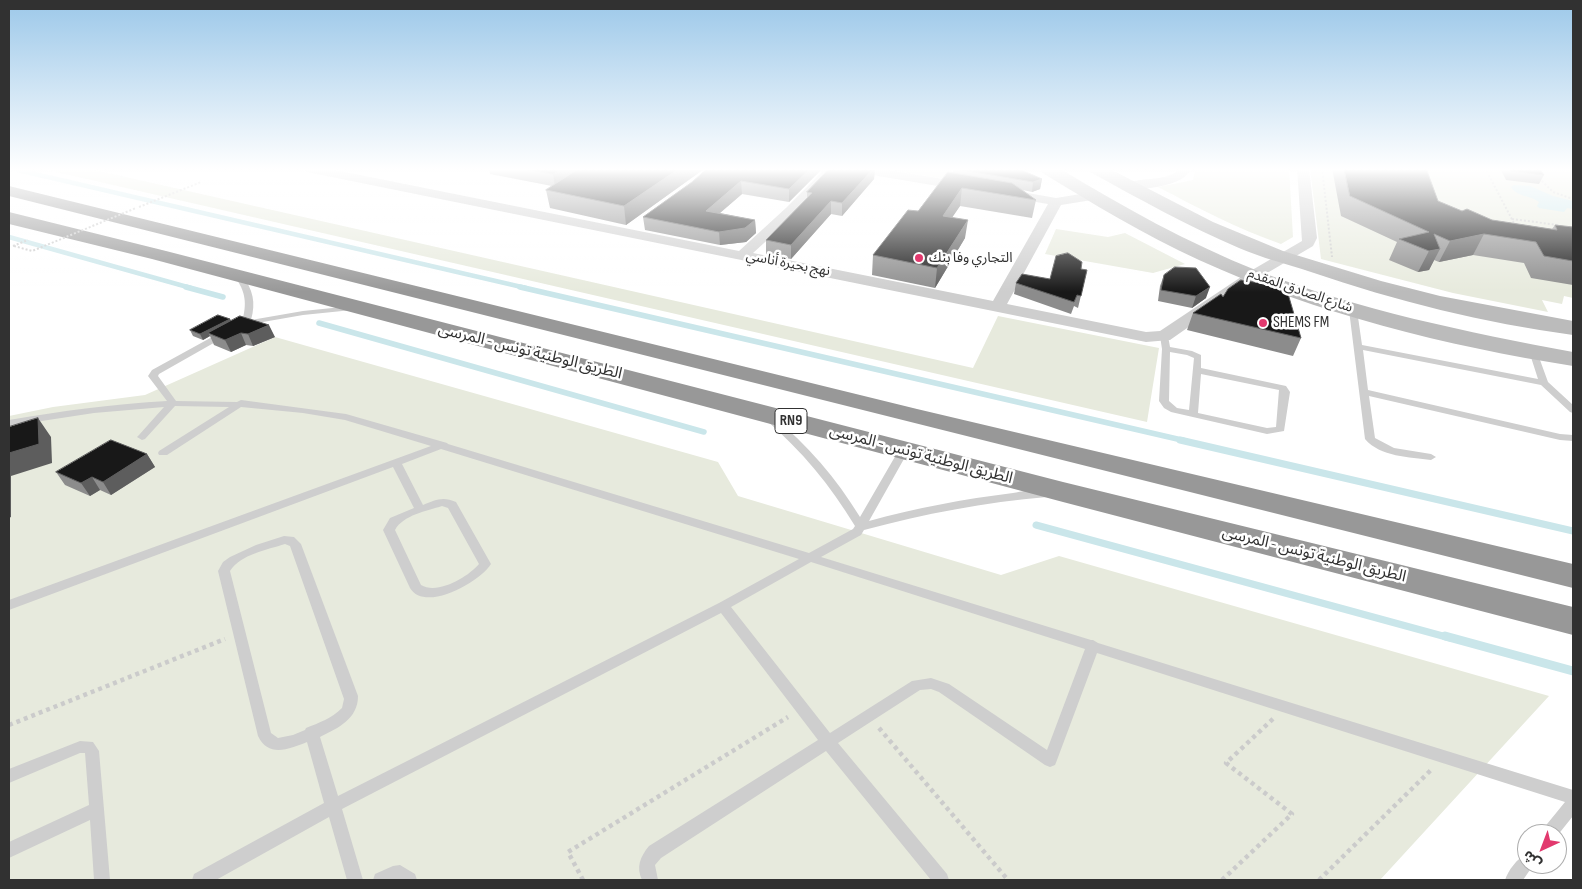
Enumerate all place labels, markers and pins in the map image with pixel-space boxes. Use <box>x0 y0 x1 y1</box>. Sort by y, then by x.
place label: التجاري وفا بنك <box>929 250 1012 266</box>
marker: التجاري وفا بنك <box>913 252 925 264</box>
place label: SHEMS FM <box>1273 313 1329 333</box>
marker: SHEMS FM <box>1257 317 1269 329</box>

